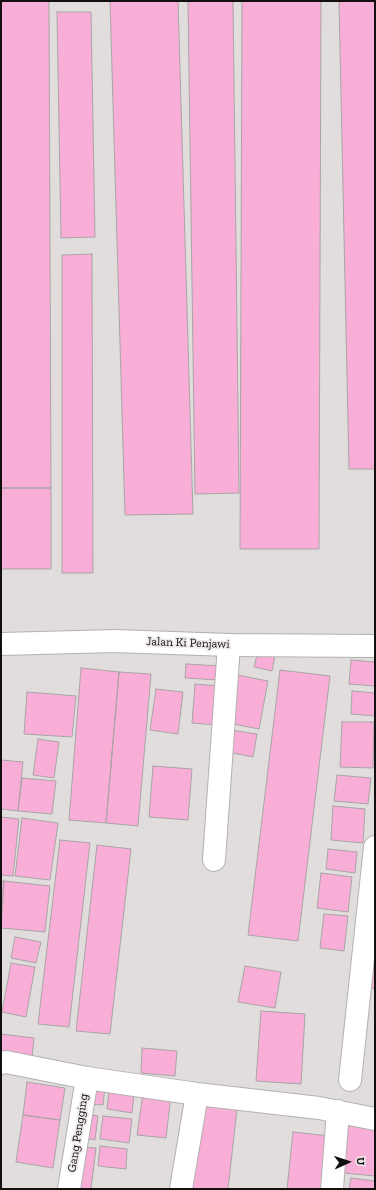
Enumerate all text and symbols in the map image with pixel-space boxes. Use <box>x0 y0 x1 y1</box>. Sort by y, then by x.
street label: Jalan Ki Penjawi <box>146 634 230 652</box>
street label: Gang Pengging <box>65 1093 91 1173</box>
north arrow <box>328 1142 368 1182</box>
text: U <box>354 1157 367 1166</box>

